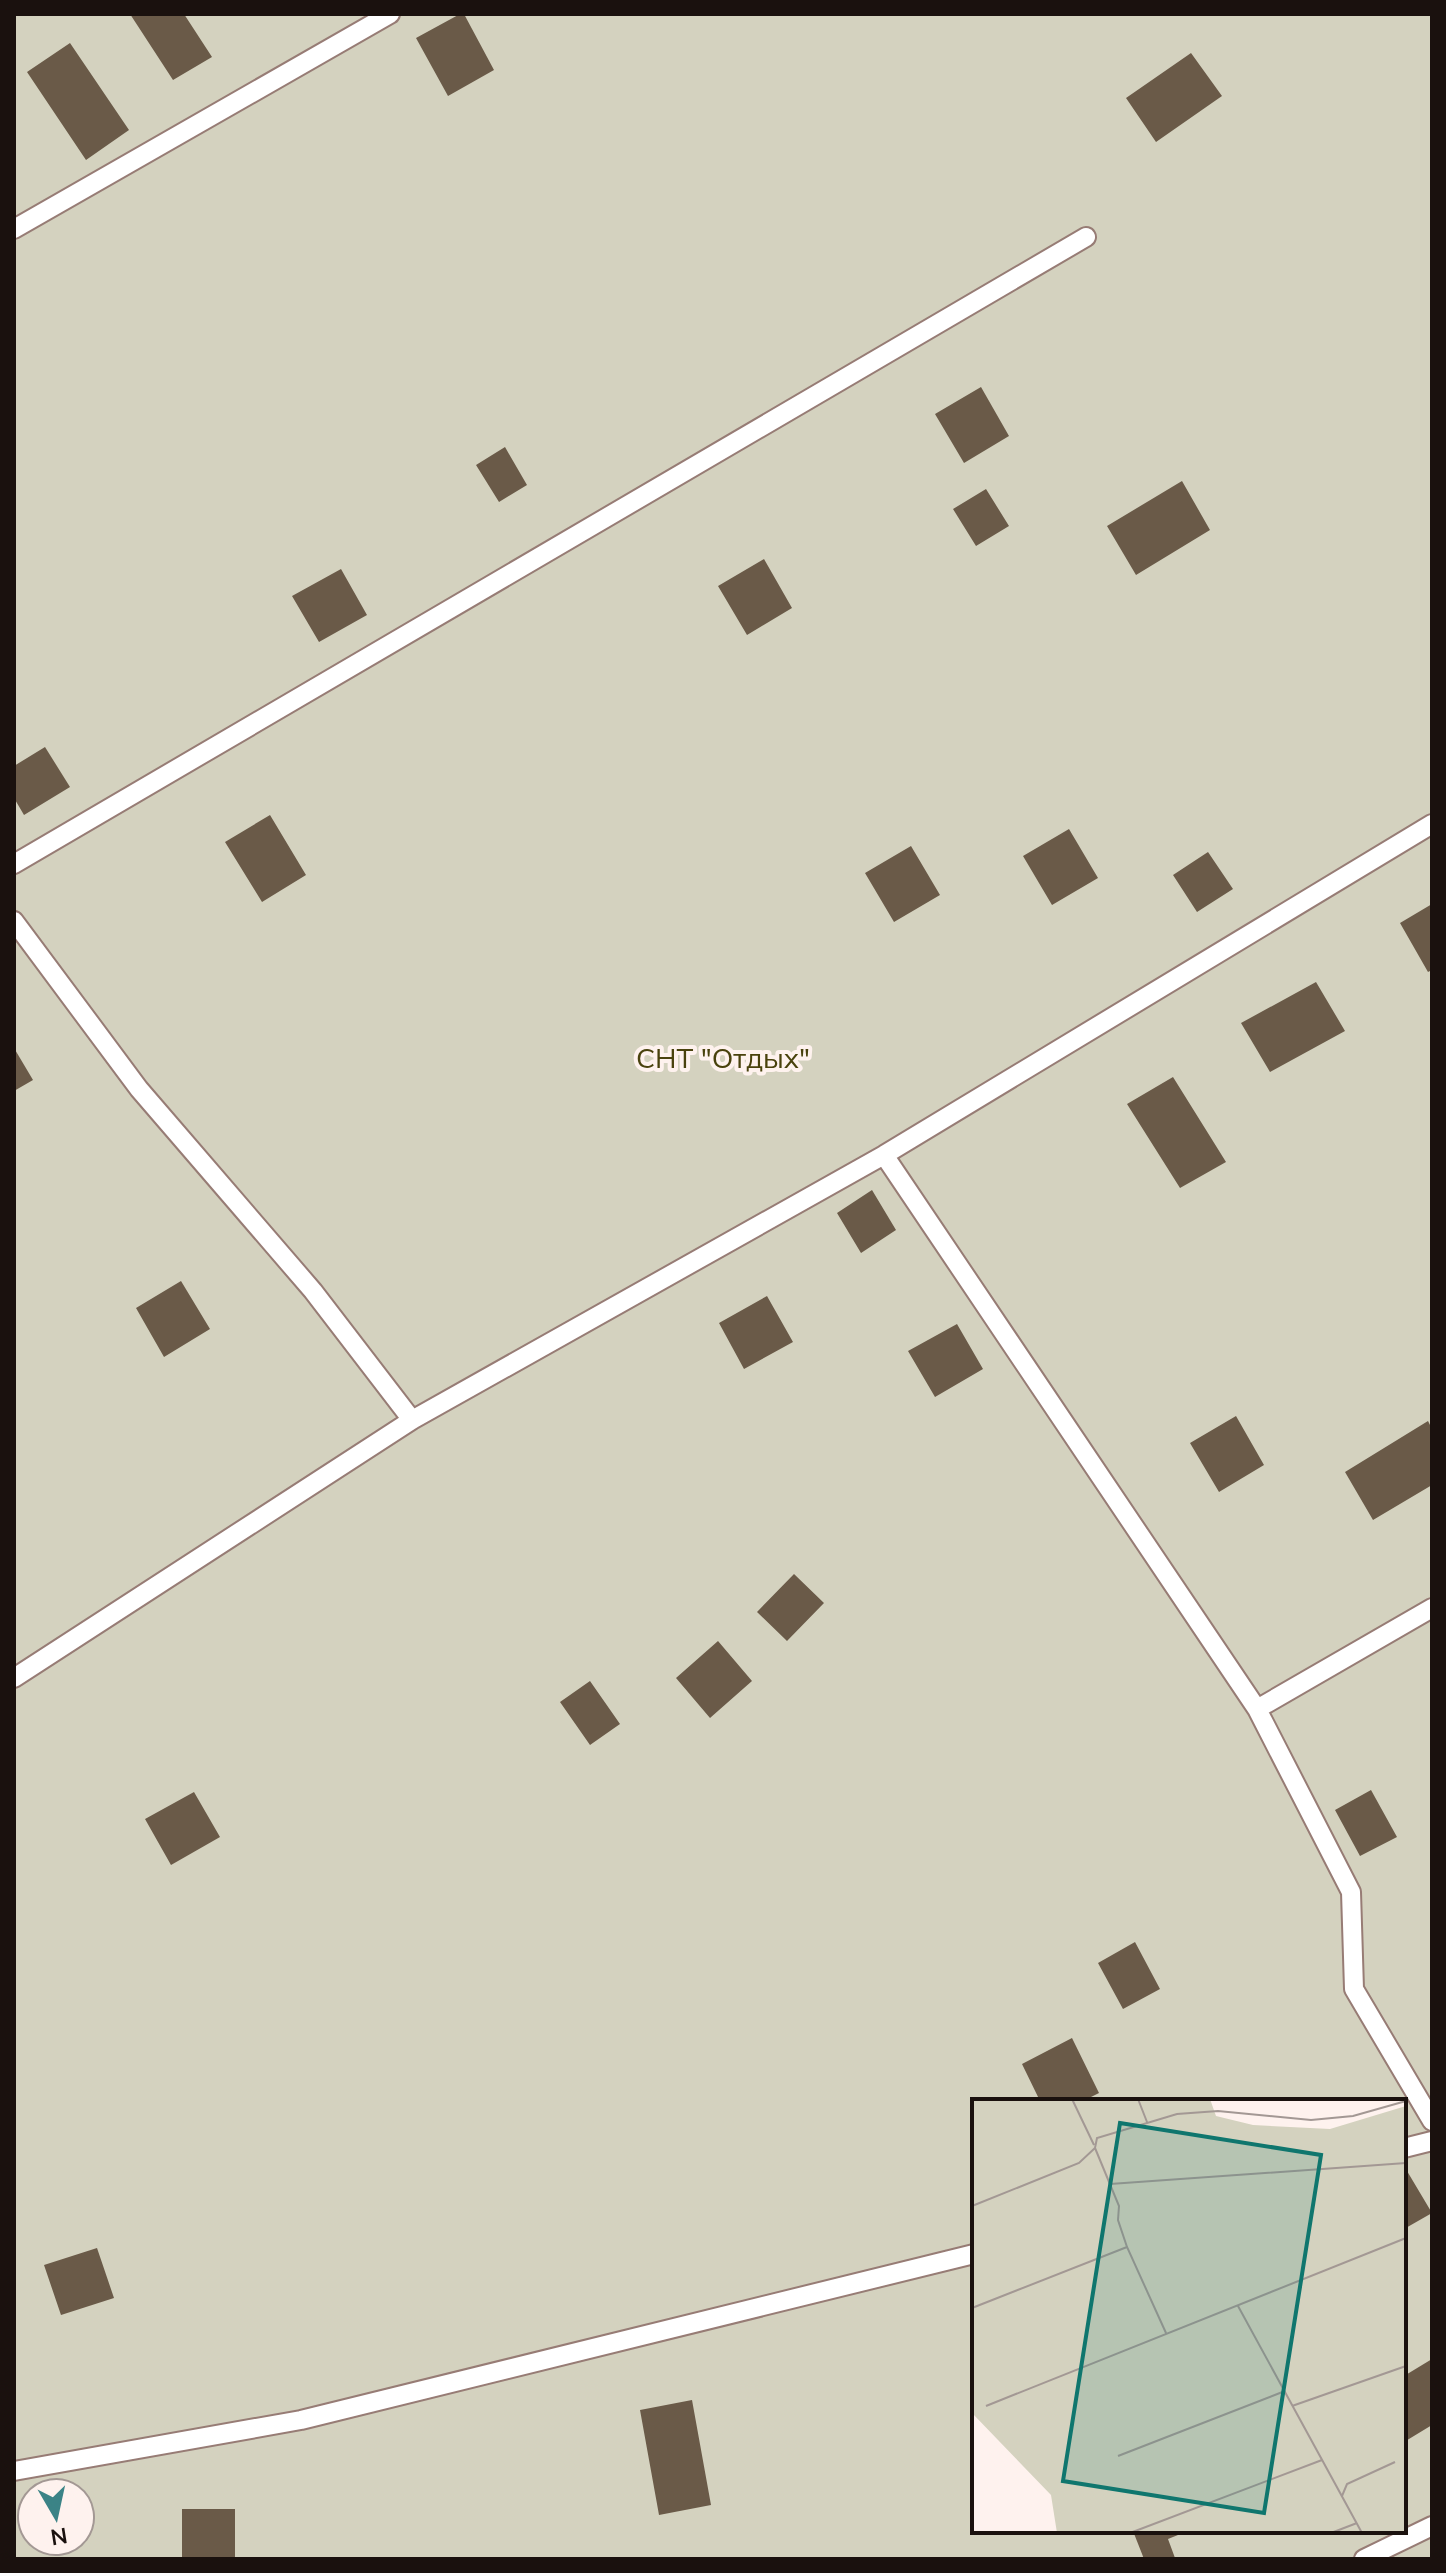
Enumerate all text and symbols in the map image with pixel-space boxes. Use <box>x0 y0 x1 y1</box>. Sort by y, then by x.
park label: СНТ "Отдых" <box>636 1040 810 1075</box>
inset map <box>972 2099 1406 2533</box>
north arrow <box>16 2477 96 2557</box>
text: N <box>49 2522 70 2552</box>

